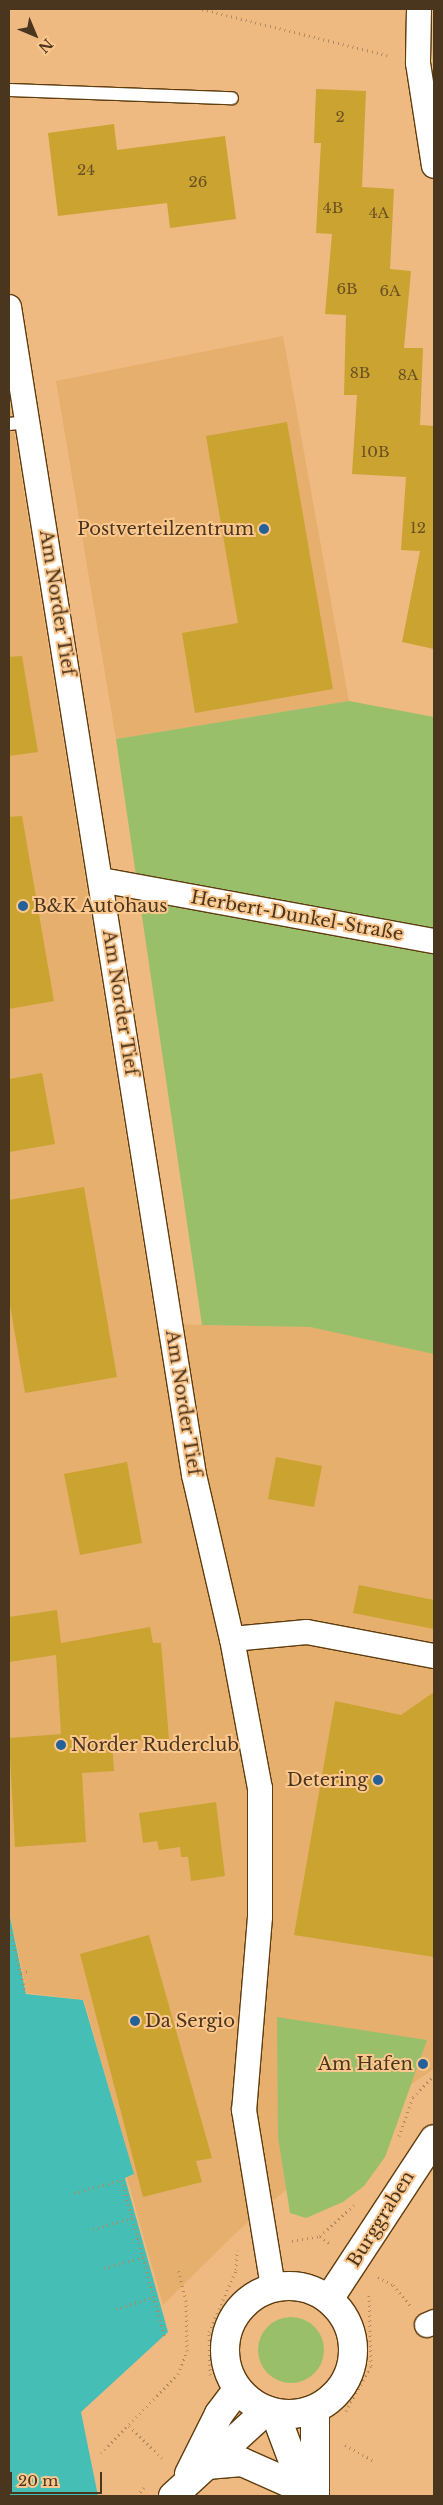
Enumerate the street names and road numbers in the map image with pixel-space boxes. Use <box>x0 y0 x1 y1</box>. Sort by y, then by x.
street label: Am Norder Tief <box>35 528 79 678</box>
street label: Herbert-Dunkel-Straße <box>189 887 405 945</box>
street label: Am Norder Tief <box>98 928 142 1078</box>
street label: Am Norder Tief <box>161 1328 205 1478</box>
street label: Burggraben <box>343 2167 419 2271</box>

